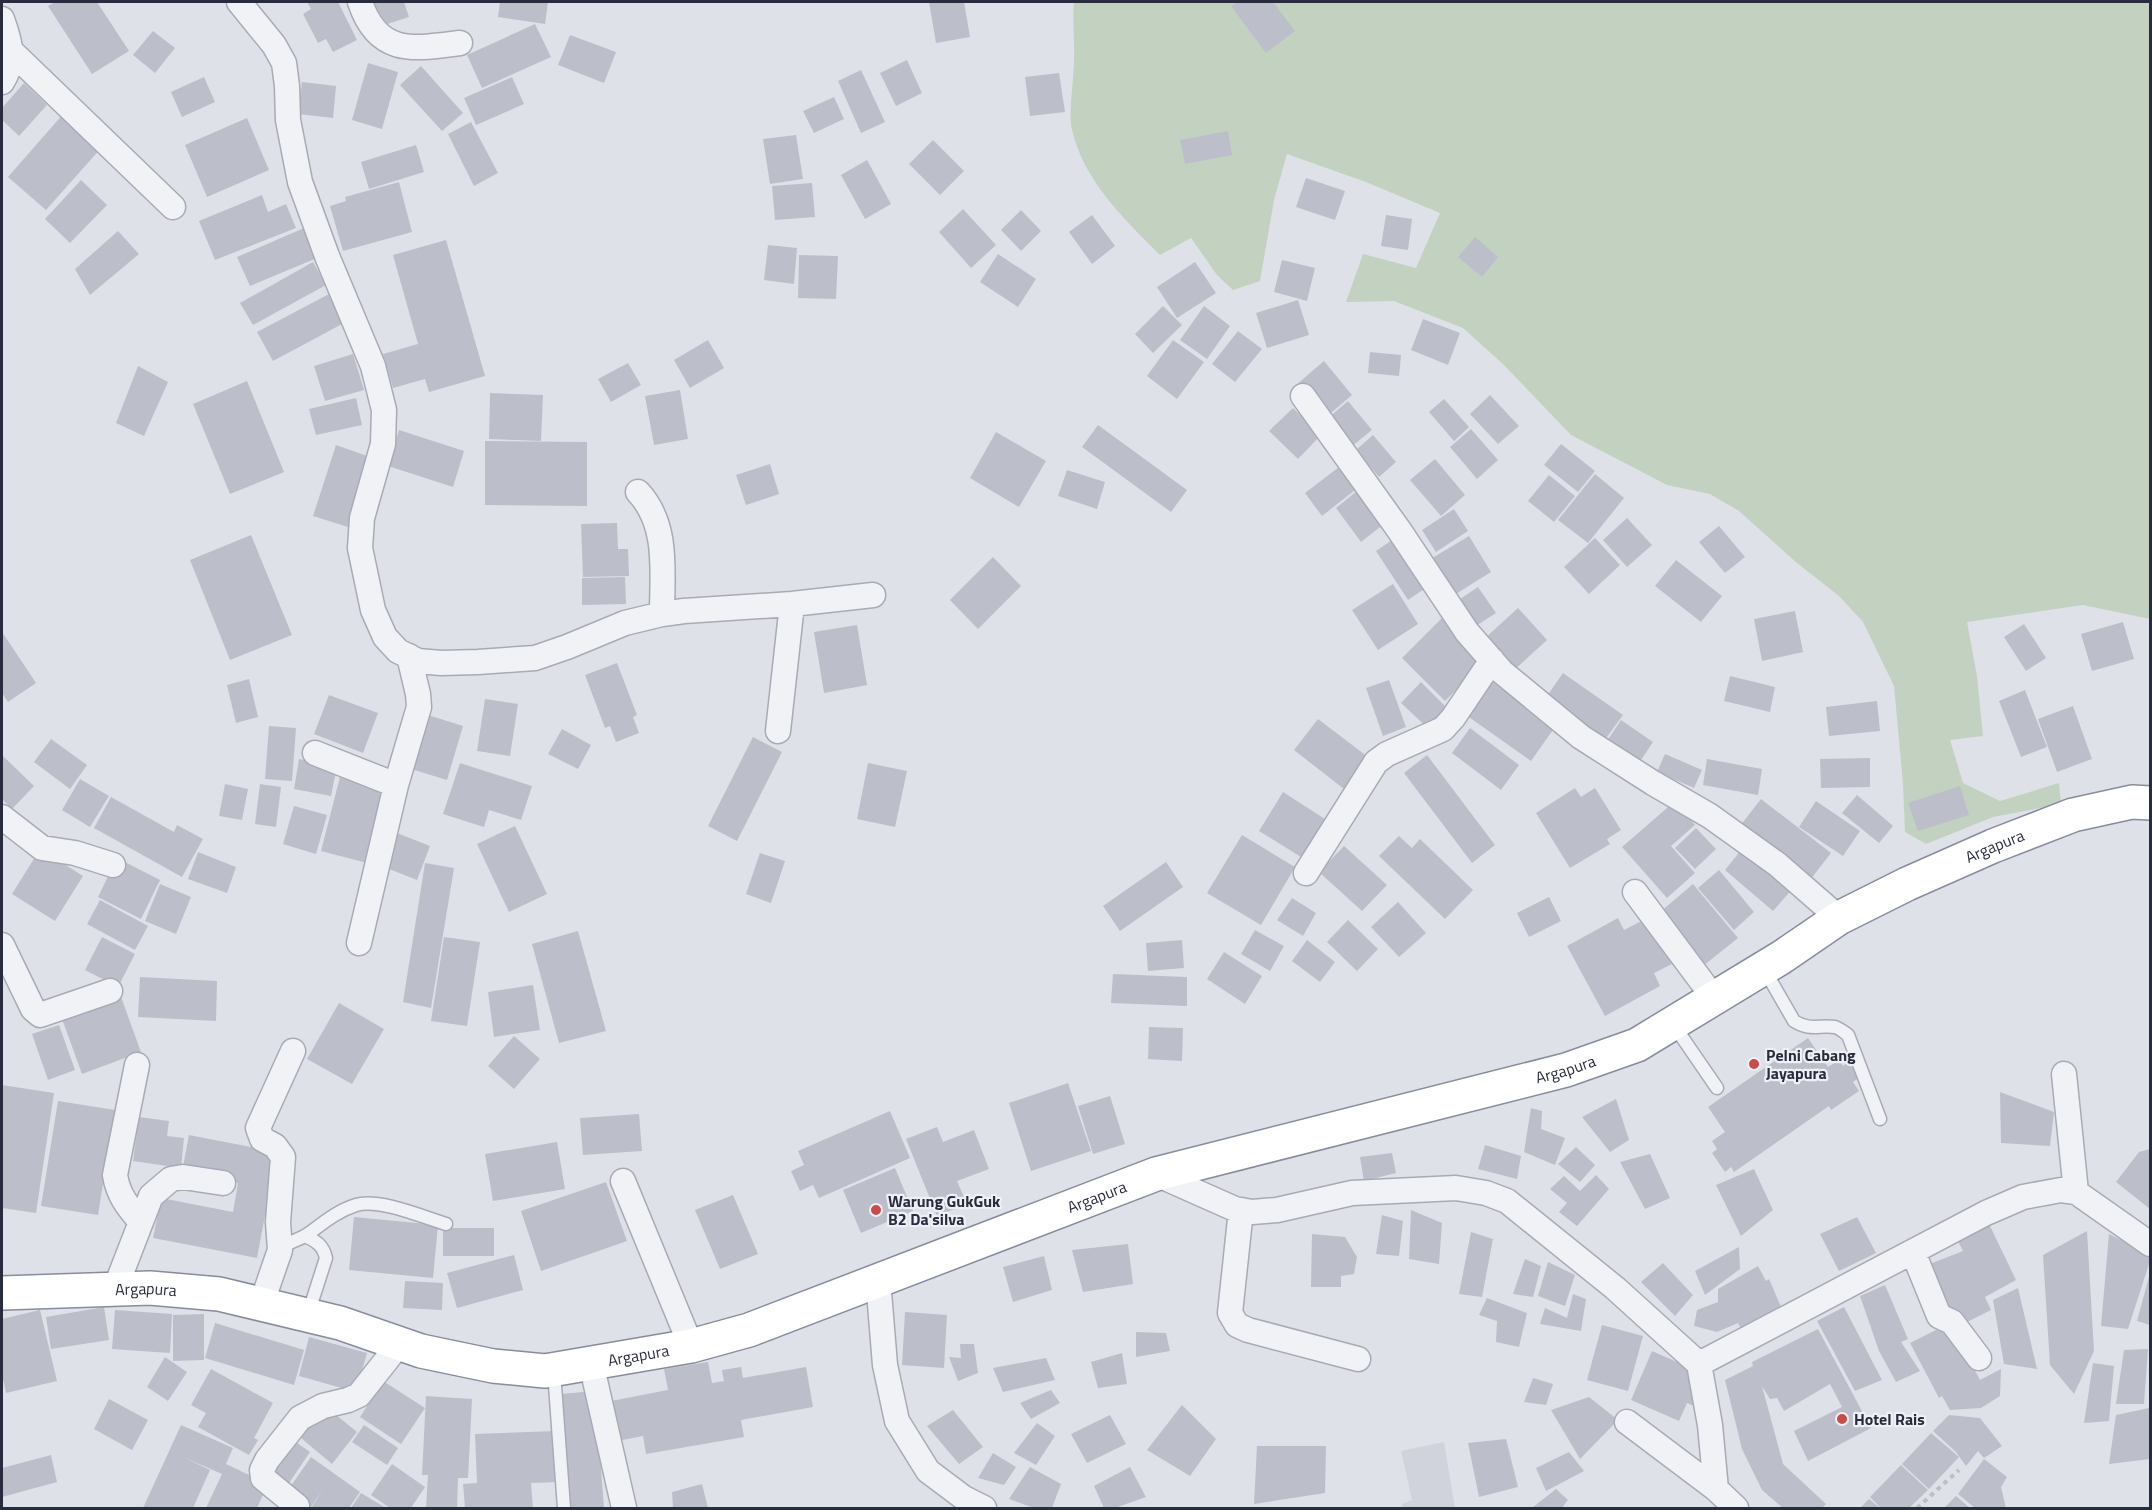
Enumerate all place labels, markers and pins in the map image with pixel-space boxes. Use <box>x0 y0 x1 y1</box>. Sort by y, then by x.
place label: Pelni Cabang Jayapura <box>1766 1043 1856 1085</box>
marker: Pelni Cabang Jayapura <box>1747 1057 1761 1071</box>
place label: Warung GukGuk B2 Da'silva <box>888 1189 1001 1231</box>
marker: Warung GukGuk B2 Da'silva <box>869 1203 883 1217</box>
place label: Hotel Rais <box>1854 1407 1925 1431</box>
marker: Hotel Rais <box>1835 1412 1849 1426</box>

